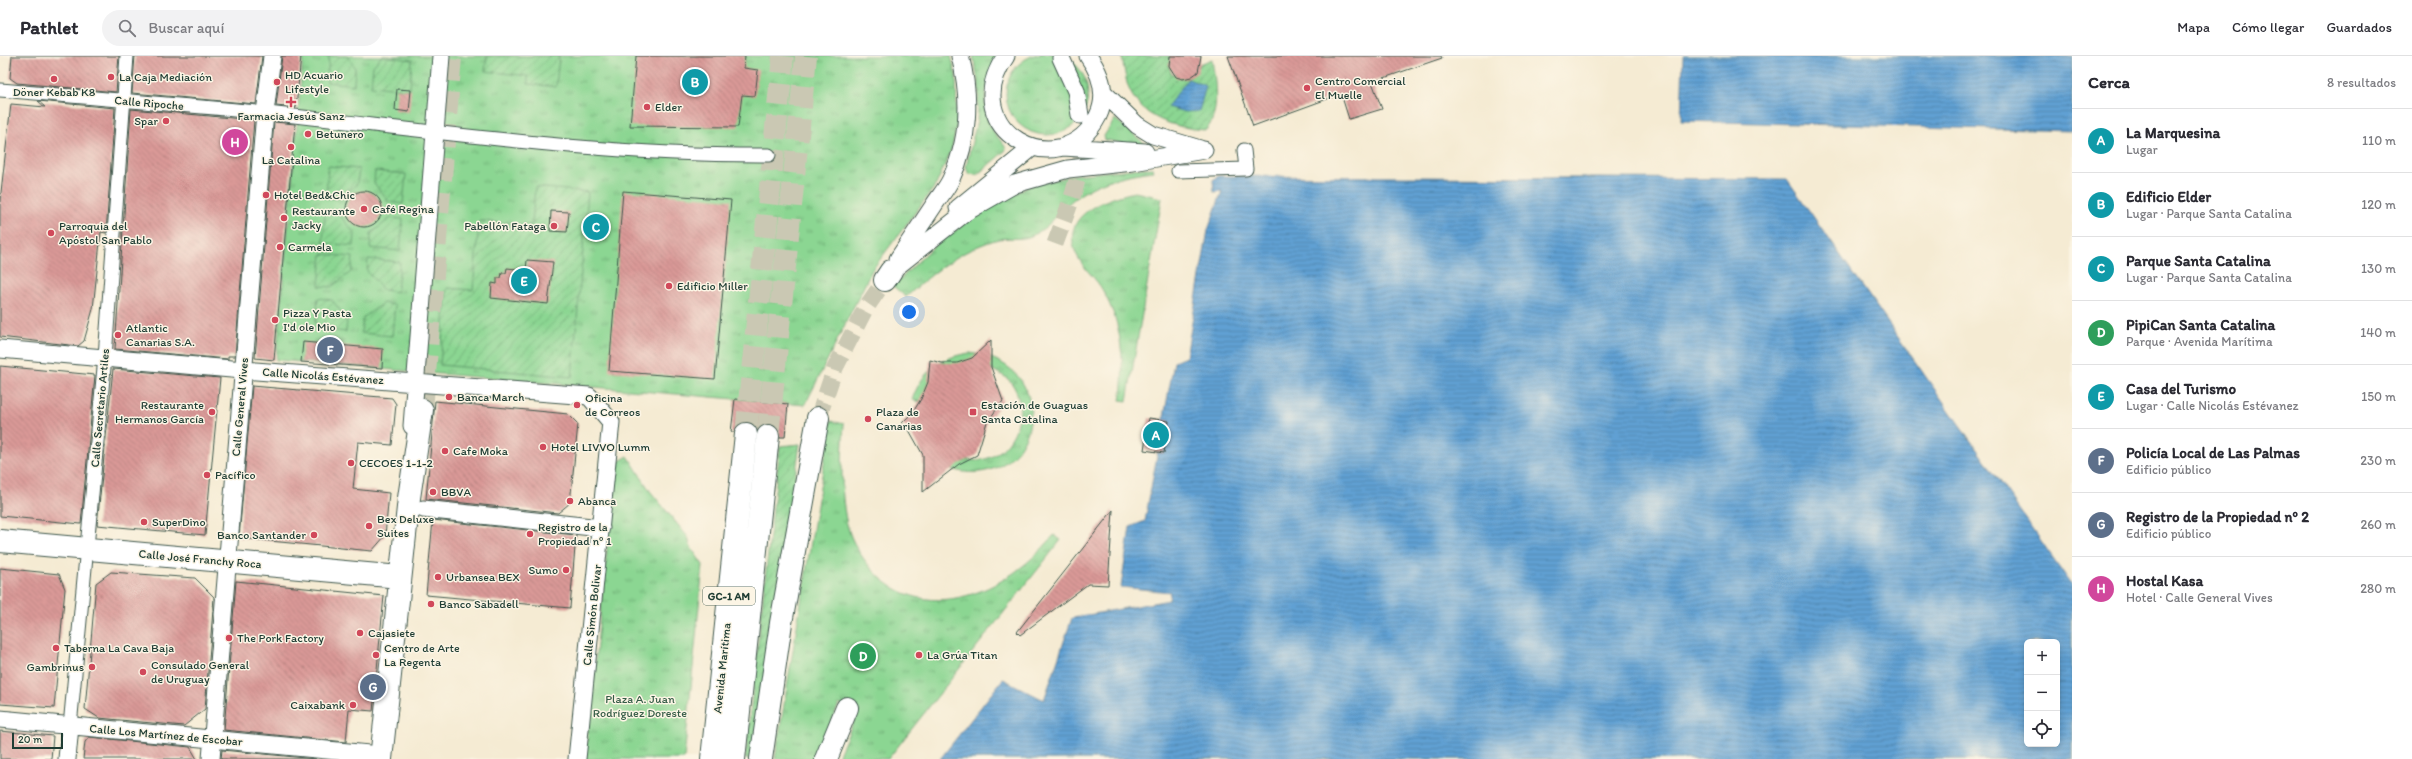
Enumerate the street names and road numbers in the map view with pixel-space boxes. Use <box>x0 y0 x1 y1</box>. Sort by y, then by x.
street label: Calle Ripoche <box>114 93 185 113</box>
street label: Calle Secretario Artiles <box>88 348 112 468</box>
street label: Calle General Vives <box>229 357 251 457</box>
street label: Calle Nicolás Estévanez <box>262 365 385 387</box>
street label: Calle José Franchy Roca <box>138 547 262 571</box>
street label: Calle Simón Bolivar <box>580 563 604 666</box>
road number: GC-1 AM <box>703 587 755 605</box>
street label: Avenida Marítima <box>710 621 734 714</box>
street label: Calle Los Martínez de Escobar <box>89 721 243 749</box>

